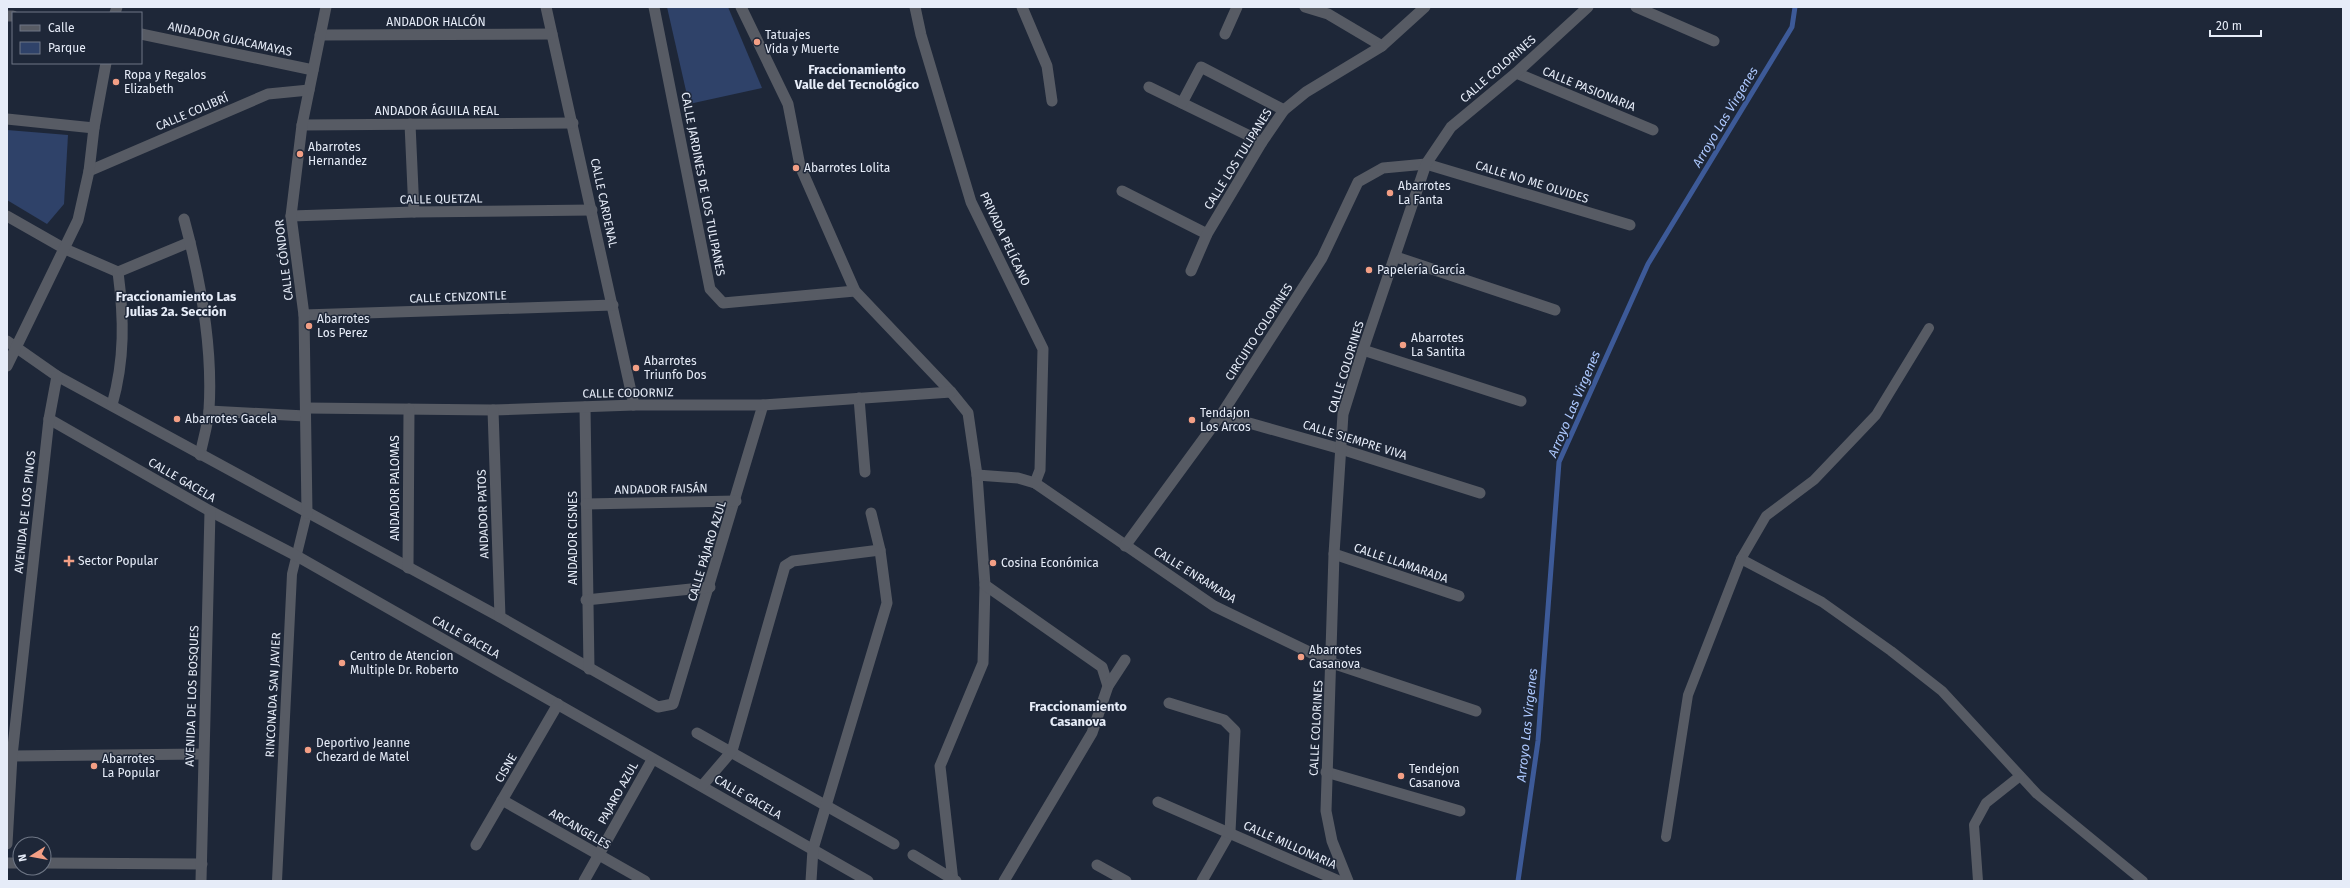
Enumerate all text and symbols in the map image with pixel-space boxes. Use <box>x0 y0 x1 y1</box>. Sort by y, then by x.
legend <box>12 12 142 64</box>
scale bar <box>2210 12 2261 38</box>
street label: ANDADOR HALCÓN <box>386 14 486 29</box>
street label: ANDADOR GUACAMAYAS <box>167 19 294 59</box>
text: 20 m <box>2216 19 2242 33</box>
text: Calle <box>48 21 75 35</box>
place label: Tatuajes Vida y Muerte <box>765 28 839 56</box>
street label: CALLE COLORINES <box>1457 32 1539 106</box>
marker: Tatuajes Vida y Muerte <box>752 37 762 47</box>
text: Parque <box>48 41 86 55</box>
district label: Fraccionamiento Valle del Tecnológico <box>794 62 920 92</box>
street label: CALLE PASIONARIA <box>1540 64 1638 114</box>
water label: Arroyo Las Virgenes <box>1689 64 1761 171</box>
place label: Ropa y Regalos Elizabeth <box>124 68 206 96</box>
marker: Ropa y Regalos Elizabeth <box>111 77 121 87</box>
street label: CALLE COLIBRÍ <box>153 89 231 134</box>
street label: CALLE JARDINES DE LOS TULIPANES <box>678 91 728 278</box>
street label: ANDADOR ÁGUILA REAL <box>375 103 499 118</box>
street label: CALLE LOS TULIPANES <box>1201 106 1275 212</box>
place label: Abarrotes Hernandez <box>308 140 367 168</box>
marker: Abarrotes Hernandez <box>295 149 305 159</box>
street label: CALLE CARDENAL <box>588 157 620 249</box>
street label: CALLE NO ME OLVIDES <box>1474 158 1591 206</box>
place label: Abarrotes Lolita <box>804 161 890 175</box>
marker: Abarrotes Lolita <box>791 163 801 173</box>
place label: Abarrotes La Fanta <box>1398 179 1451 207</box>
marker: Abarrotes La Fanta <box>1385 188 1395 198</box>
street label: PRIVADA PELÍCANO <box>977 189 1034 288</box>
street label: CALLE QUETZAL <box>399 191 483 207</box>
street label: CALLE CÓNDOR <box>271 219 296 301</box>
place label: Papelería García <box>1377 263 1465 277</box>
marker: Papelería García <box>1364 265 1374 275</box>
street label: CIRCUITO COLORINES <box>1222 280 1296 383</box>
street label: CALLE CENZONTLE <box>409 288 507 306</box>
district label: Fraccionamiento Las Julias 2a. Sección <box>116 289 237 319</box>
place label: Abarrotes Los Perez <box>317 312 370 340</box>
street label: CALLE COLORINES <box>1325 319 1367 415</box>
marker: Abarrotes Los Perez <box>304 321 314 331</box>
place label: Abarrotes La Santita <box>1411 331 1465 359</box>
marker: Abarrotes La Santita <box>1398 340 1408 350</box>
water label: Arroyo Las Virgenes <box>1544 349 1603 460</box>
place label: Abarrotes Triunfo Dos <box>644 354 707 382</box>
marker: Abarrotes Triunfo Dos <box>631 363 641 373</box>
street label: CALLE CODORNIZ <box>582 385 674 401</box>
place label: Tendajon Los Arcos <box>1200 406 1251 434</box>
place label: Abarrotes Gacela <box>185 412 277 426</box>
marker: Abarrotes Gacela <box>172 414 182 424</box>
marker: Tendajon Los Arcos <box>1187 415 1197 425</box>
street label: CALLE SIEMPRE VIVA <box>1301 417 1409 463</box>
street label: ANDADOR PALOMAS <box>388 435 402 541</box>
street label: AVENIDA DE LOS PINOS <box>12 449 38 574</box>
street label: CALLE GACELA <box>146 455 218 505</box>
street label: ANDADOR PATOS <box>474 469 492 559</box>
street label: ANDADOR FAISÁN <box>614 480 708 497</box>
street label: ANDADOR CISNES <box>566 491 580 585</box>
street label: CALLE PÁJARO AZUL <box>684 499 729 603</box>
street label: CALLE LLAMARADA <box>1352 540 1450 586</box>
street label: CALLE ENRAMADA <box>1151 544 1239 606</box>
place label: Sector Popular <box>78 554 159 568</box>
marker: Sector Popular <box>63 555 75 567</box>
place label: Cosina Económica <box>1001 556 1099 570</box>
marker: Cosina Económica <box>988 558 998 568</box>
street label: CALLE GACELA <box>430 613 503 661</box>
street label: AVENIDA DE LOS BOSQUES <box>183 625 201 767</box>
street label: RINCONADA SAN JAVIER <box>263 632 283 758</box>
place label: Abarrotes Casanova <box>1309 643 1362 671</box>
place label: Centro de Atencion Multiple Dr. Roberto <box>350 649 459 677</box>
marker: Abarrotes Casanova <box>1296 652 1306 662</box>
marker: Centro de Atencion Multiple Dr. Roberto <box>337 658 347 668</box>
water label: Arroyo Las Virgenes <box>1513 667 1540 784</box>
street label: CALLE COLORINES <box>1307 679 1326 776</box>
district label: Fraccionamiento Casanova <box>1029 699 1127 729</box>
place label: Deportivo Jeanne Chezard de Matel <box>316 736 410 764</box>
marker: Deportivo Jeanne Chezard de Matel <box>303 745 313 755</box>
street label: CISNE <box>492 751 520 785</box>
place label: Abarrotes La Popular <box>102 752 160 780</box>
street label: PAJARO AZUL <box>595 759 641 827</box>
marker: Abarrotes La Popular <box>89 761 99 771</box>
place label: Tendejon Casanova <box>1409 762 1460 790</box>
marker: Tendejon Casanova <box>1396 771 1406 781</box>
street label: CALLE GACELA <box>712 772 784 822</box>
street label: ARCANGELES <box>547 806 614 852</box>
street label: CALLE MILLONARIA <box>1241 818 1339 872</box>
north arrow <box>12 836 52 876</box>
text: N <box>16 853 30 863</box>

